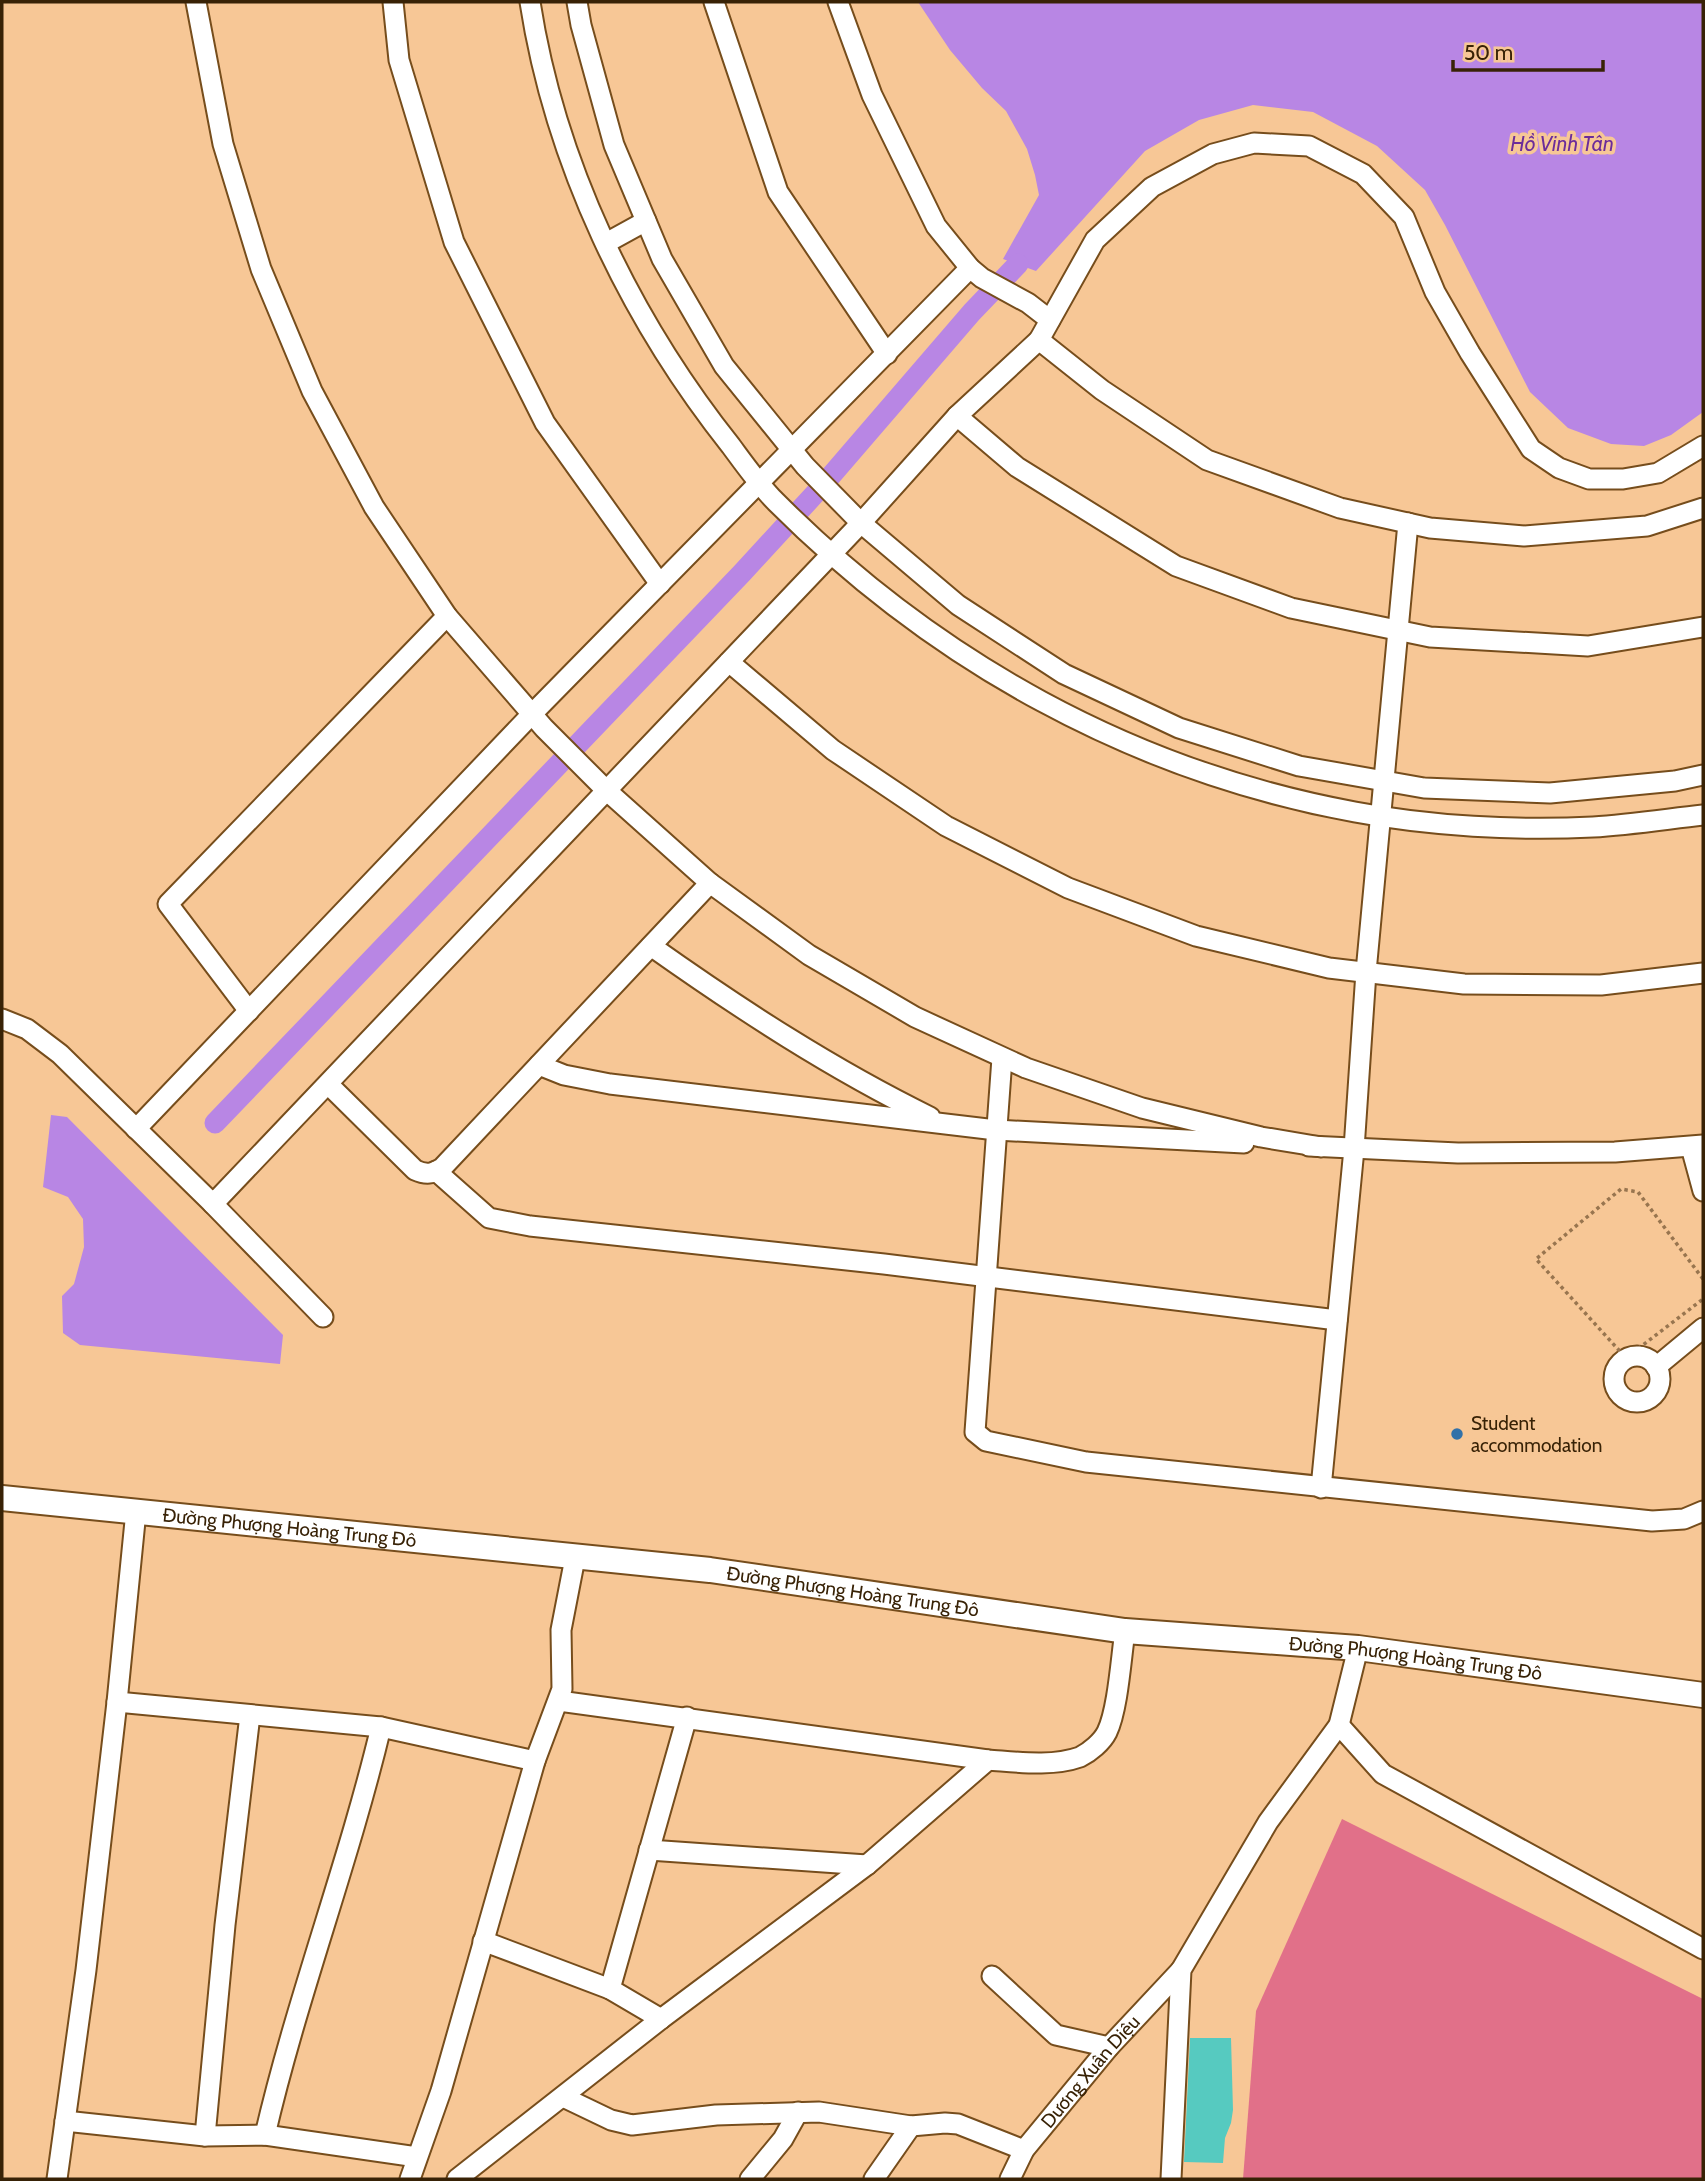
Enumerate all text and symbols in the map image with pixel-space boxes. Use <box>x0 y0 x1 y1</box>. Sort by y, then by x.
scale bar <box>1453 28 1604 72</box>
text: 50 m <box>1464 40 1513 65</box>
water label: Hồ Vinh Tân <box>1510 131 1614 156</box>
place label: Student accommodation <box>1471 1412 1602 1457</box>
marker: Student accommodation <box>1449 1426 1465 1442</box>
street label: Đường Phượng Hoàng Trung Đô <box>162 1503 417 1552</box>
street label: Đường Phượng Hoàng Trung Đô <box>725 1562 980 1621</box>
street label: Đường Phượng Hoàng Trung Đô <box>1288 1632 1543 1685</box>
street label: Dương Xuân Diệu <box>1036 2011 1145 2133</box>

